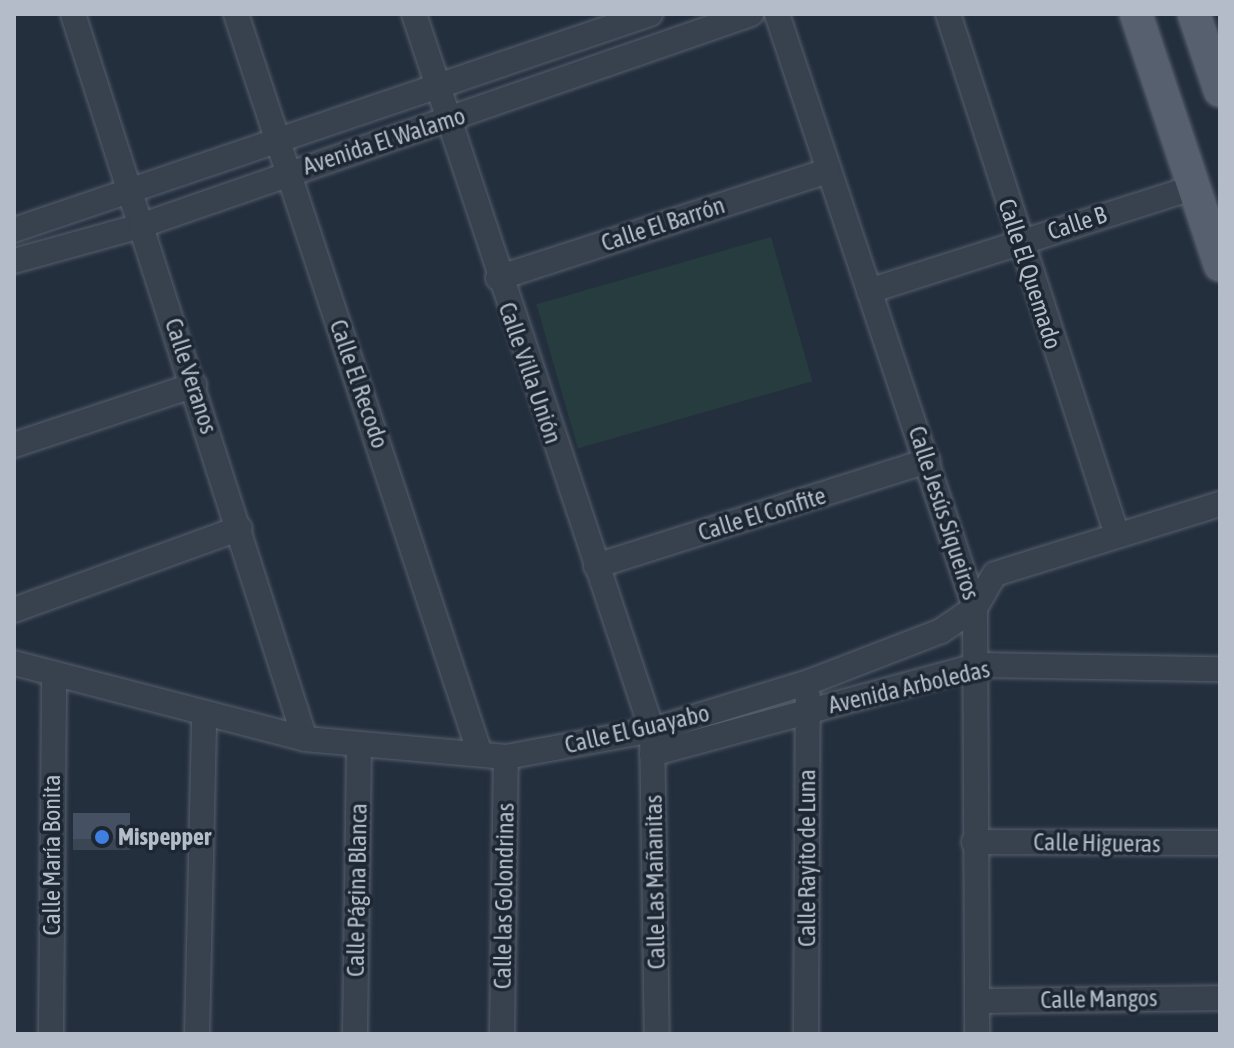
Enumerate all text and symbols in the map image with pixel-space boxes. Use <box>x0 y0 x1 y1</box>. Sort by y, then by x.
street label: Avenida El Walamo <box>299 101 469 181</box>
street label: Calle El Barrón <box>598 191 728 257</box>
street label: Calle El Quemado <box>992 195 1068 353</box>
street label: Calle B <box>1044 200 1110 246</box>
street label: Calle Villa Unión <box>492 299 568 447</box>
street label: Calle Veranos <box>159 315 223 437</box>
street label: Calle El Recodo <box>324 316 394 452</box>
street label: Calle Jesús Siqueiros <box>902 423 986 603</box>
street label: Calle El Confite <box>695 481 829 547</box>
street label: Avenida Arboledas <box>826 654 992 720</box>
street label: Calle El Guayabo <box>562 698 712 760</box>
street label: Calle Rayito de Luna <box>793 769 821 947</box>
street label: Calle María Bonita <box>38 775 66 935</box>
street label: Calle Las Mañanitas <box>639 794 671 970</box>
street label: Calle Página Blanca <box>341 803 373 977</box>
street label: Calle las Golondrinas <box>488 803 520 989</box>
place label: Mispepper <box>118 823 211 851</box>
street label: Calle Higueras <box>1033 827 1161 859</box>
marker: Mispepper <box>93 828 111 846</box>
street label: Calle Mangos <box>1040 984 1158 1014</box>

